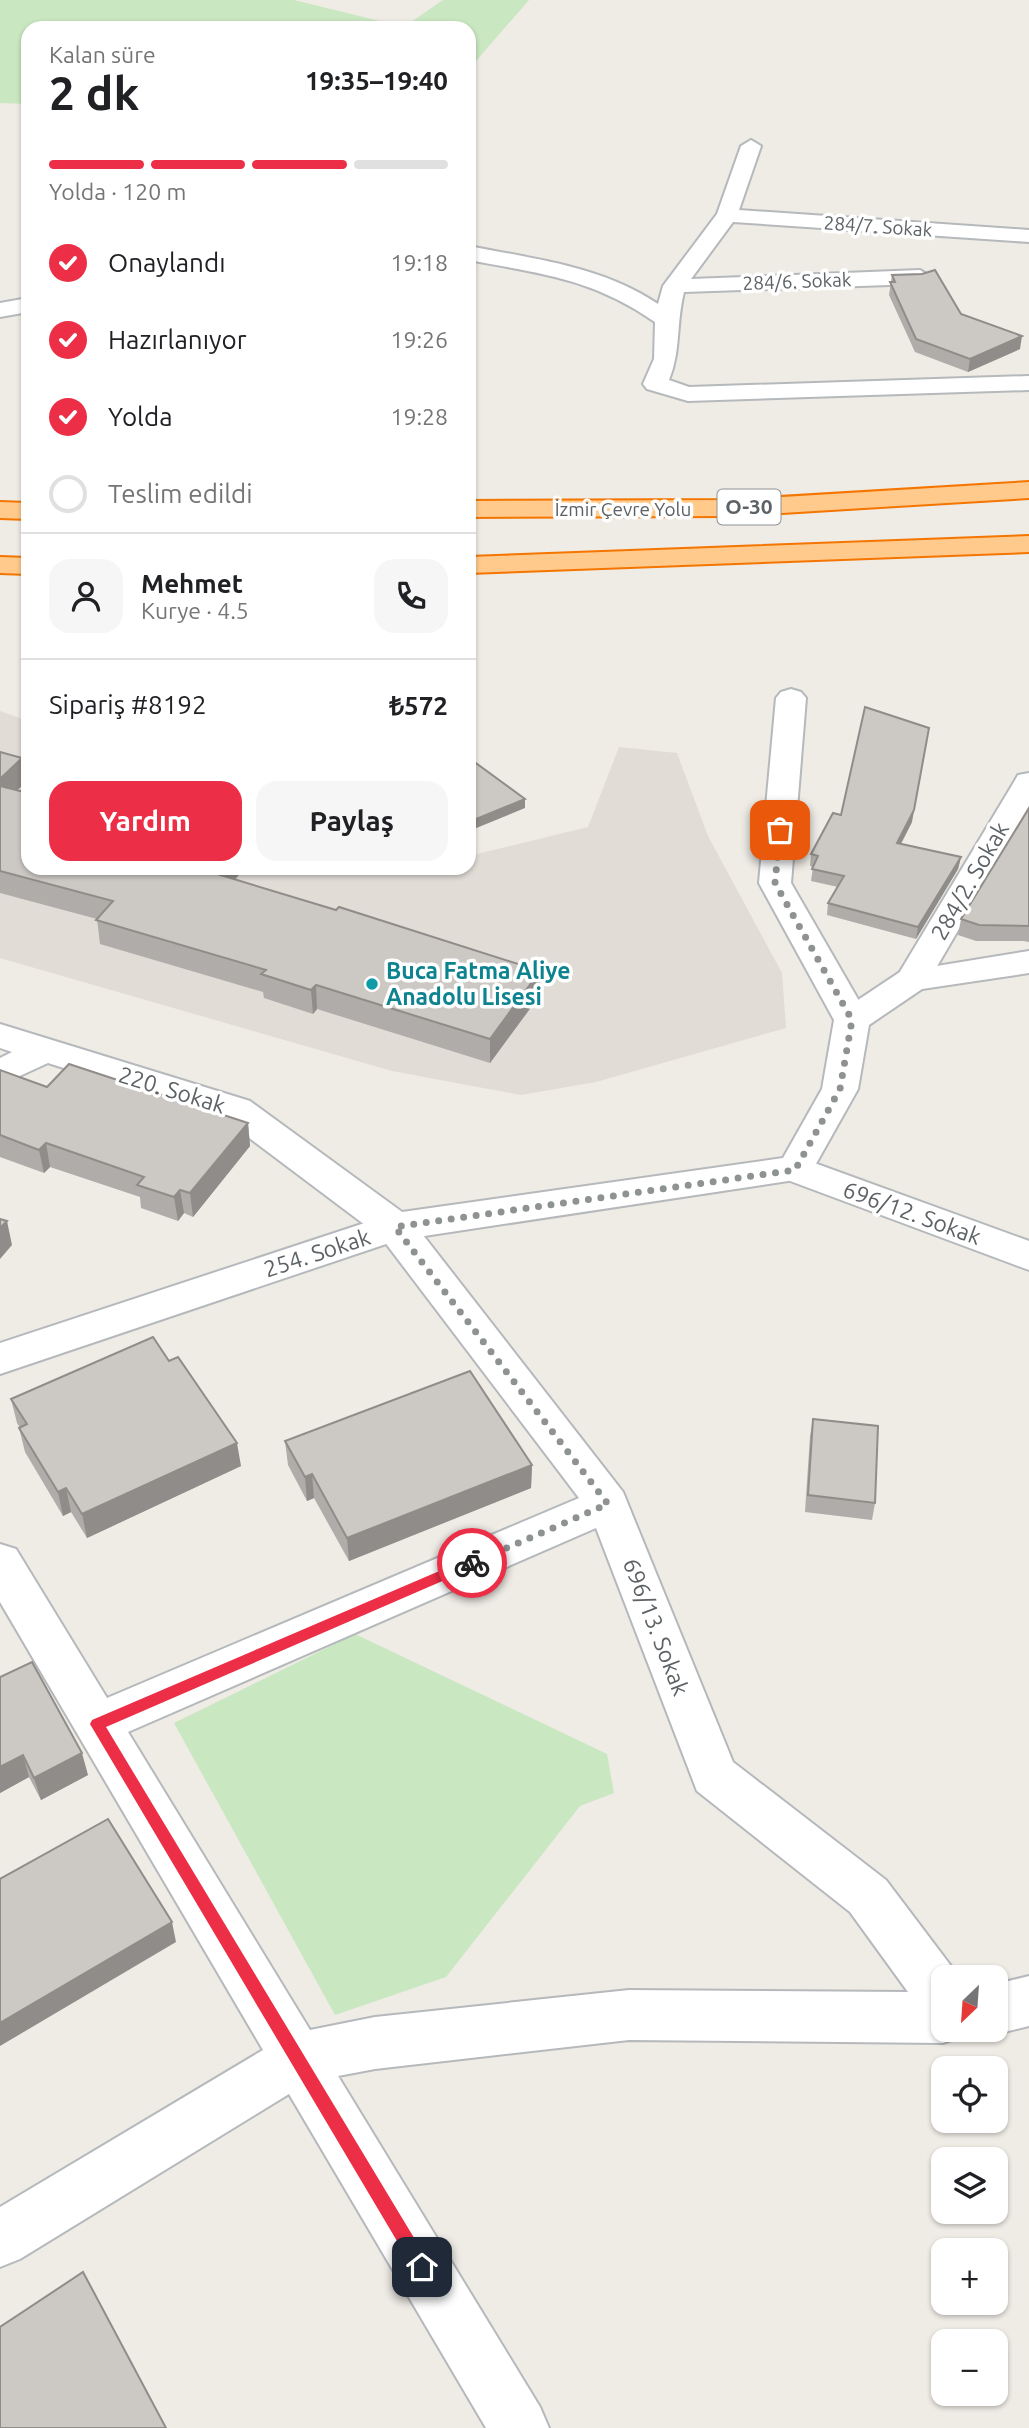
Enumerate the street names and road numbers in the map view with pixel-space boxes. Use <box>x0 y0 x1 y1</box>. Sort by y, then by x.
street label: 284/7. Sokak <box>823 211 933 241</box>
street label: 284/6. Sokak <box>742 268 852 294</box>
road number: O-30 <box>718 490 780 524</box>
street label: İzmir Çevre Yolu <box>555 498 691 520</box>
street label: 284/2. Sokak <box>926 817 1014 944</box>
street label: 220. Sokak <box>116 1061 229 1118</box>
street label: 696/12. Sokak <box>840 1176 985 1249</box>
street label: 254. Sokak <box>260 1223 374 1281</box>
street label: 696/13. Sokak <box>619 1555 694 1699</box>

